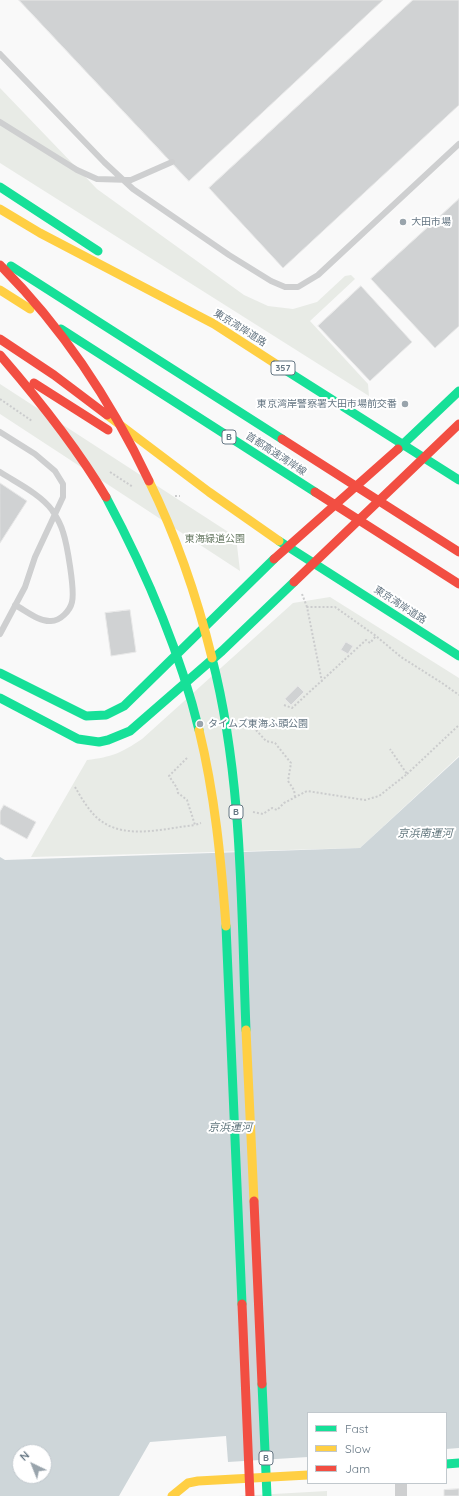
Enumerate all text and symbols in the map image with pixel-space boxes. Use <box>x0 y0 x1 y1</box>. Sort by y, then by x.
place label: 大田市場 <box>411 216 451 228</box>
marker: 大田市場 <box>398 217 408 227</box>
street label: 東京湾岸道路 <box>211 307 269 349</box>
road number: 357 <box>271 361 295 375</box>
place label: 東京湾岸警察署大田市場前交番 <box>257 398 397 410</box>
marker: 東京湾岸警察署大田市場前交番 <box>400 399 410 409</box>
road number: B <box>222 430 236 444</box>
street label: 首都高速湾岸線 <box>243 430 309 478</box>
park label: 東海緑道公園 <box>185 533 245 545</box>
street label: 東京湾岸道路 <box>372 584 428 626</box>
place label: タイムズ東海ふ頭公園 <box>208 718 308 730</box>
marker: タイムズ東海ふ頭公園 <box>195 719 205 729</box>
road number: B <box>229 805 243 819</box>
water label: 京浜南運河 <box>398 827 452 841</box>
water label: 京浜運河 <box>208 1121 252 1135</box>
legend <box>307 1412 447 1484</box>
text: Fast <box>345 1421 369 1436</box>
text: Slow <box>345 1441 371 1456</box>
north arrow <box>12 1444 52 1484</box>
text: N <box>17 1448 32 1464</box>
road number: B <box>259 1451 273 1465</box>
text: Jam <box>345 1461 370 1476</box>

